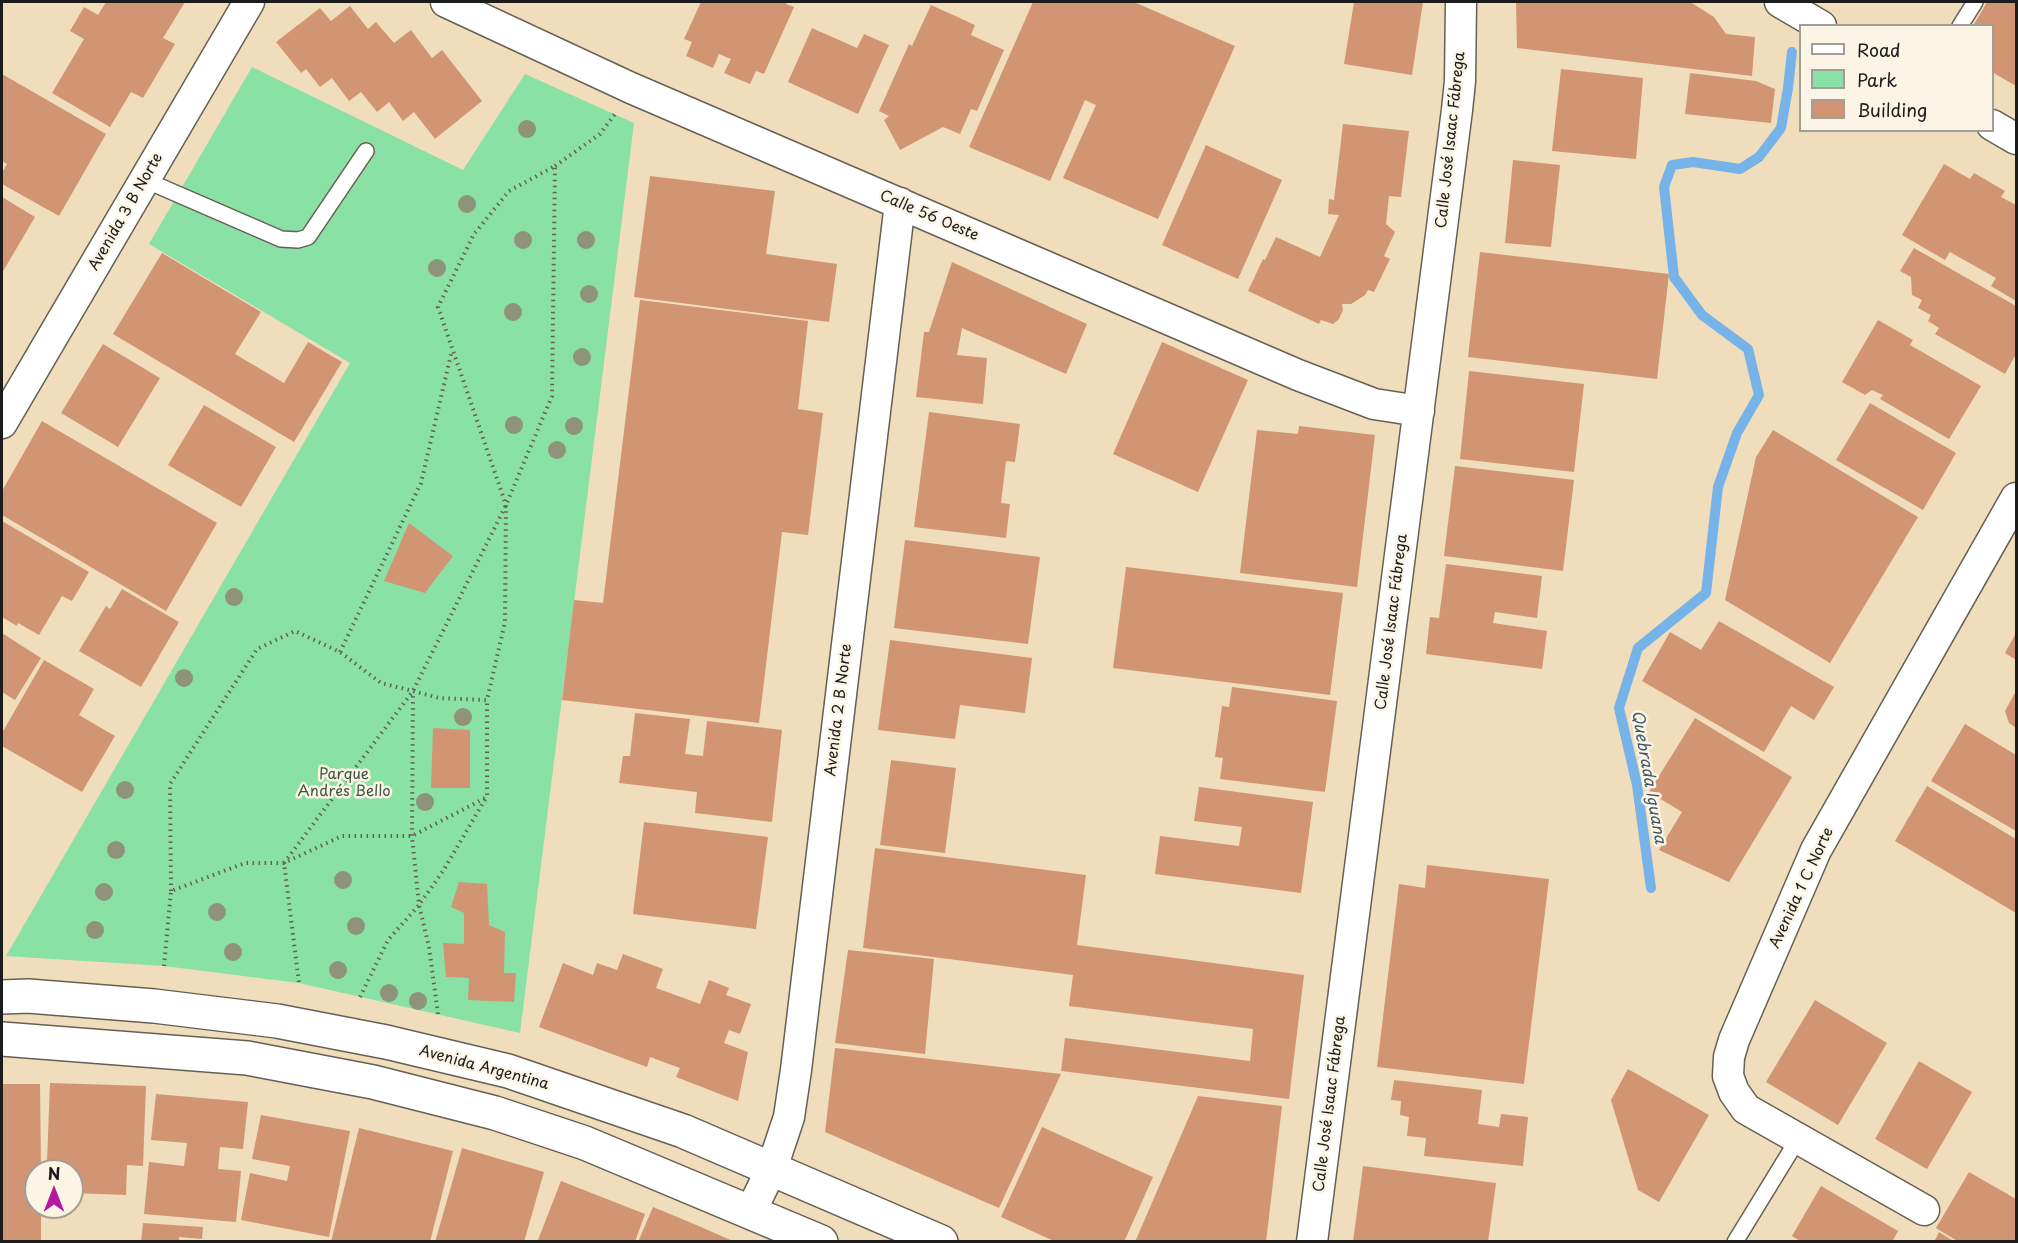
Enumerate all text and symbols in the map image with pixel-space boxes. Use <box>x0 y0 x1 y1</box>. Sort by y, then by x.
legend <box>1799 24 1994 132</box>
text: Road <box>1857 36 1901 63</box>
street label: Calle José Isaac Fábrega <box>1433 51 1469 229</box>
text: Park <box>1857 66 1897 93</box>
text: Building <box>1857 96 1927 123</box>
street label: Avenida 3 B Norte <box>85 150 167 274</box>
street label: Calle 56 Oeste <box>877 187 981 245</box>
street label: Calle José Isaac Fábrega <box>1372 533 1412 711</box>
street label: Avenida 2 B Norte <box>822 643 856 777</box>
water label: Quebrada Iguana <box>1627 709 1669 845</box>
park label: Parque Andrés Bello <box>298 766 390 801</box>
street label: Avenida 1 C Norte <box>1766 825 1838 951</box>
street label: Calle José Isaac Fábrega <box>1310 1015 1350 1193</box>
street label: Avenida Argentina <box>417 1042 551 1094</box>
north arrow <box>24 1159 84 1219</box>
text: N <box>48 1161 60 1185</box>

